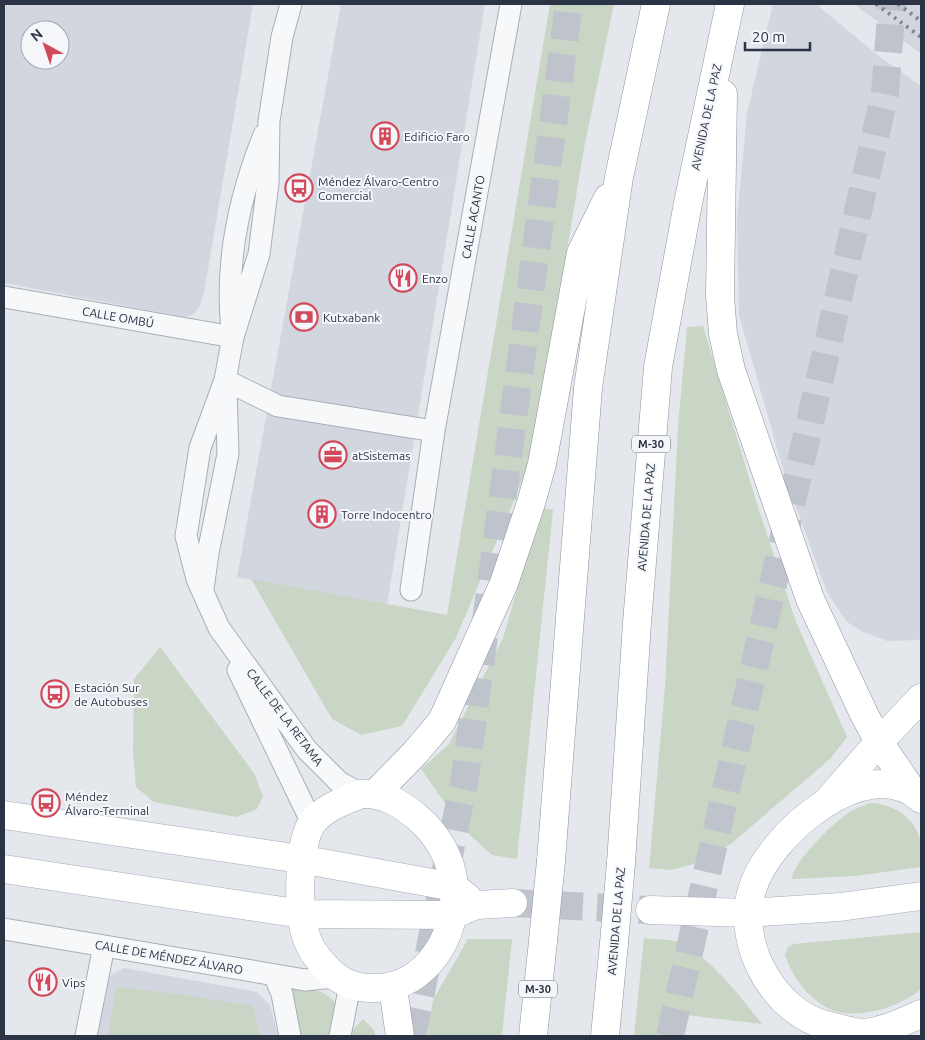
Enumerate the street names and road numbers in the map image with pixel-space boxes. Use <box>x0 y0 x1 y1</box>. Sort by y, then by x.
street label: AVENIDA DE LA PAZ <box>688 62 724 171</box>
street label: CALLE ACANTO <box>459 174 487 260</box>
street label: CALLE OMBÚ <box>81 304 155 330</box>
road number: M-30 <box>632 436 670 452</box>
street label: AVENIDA DE LA PAZ <box>635 462 657 572</box>
street label: CALLE DE LA RETAMA <box>244 666 326 768</box>
street label: AVENIDA DE LA PAZ <box>605 866 627 976</box>
street label: CALLE DE MÉNDEZ ÁLVARO <box>94 938 244 976</box>
road number: M-30 <box>519 981 557 998</box>

